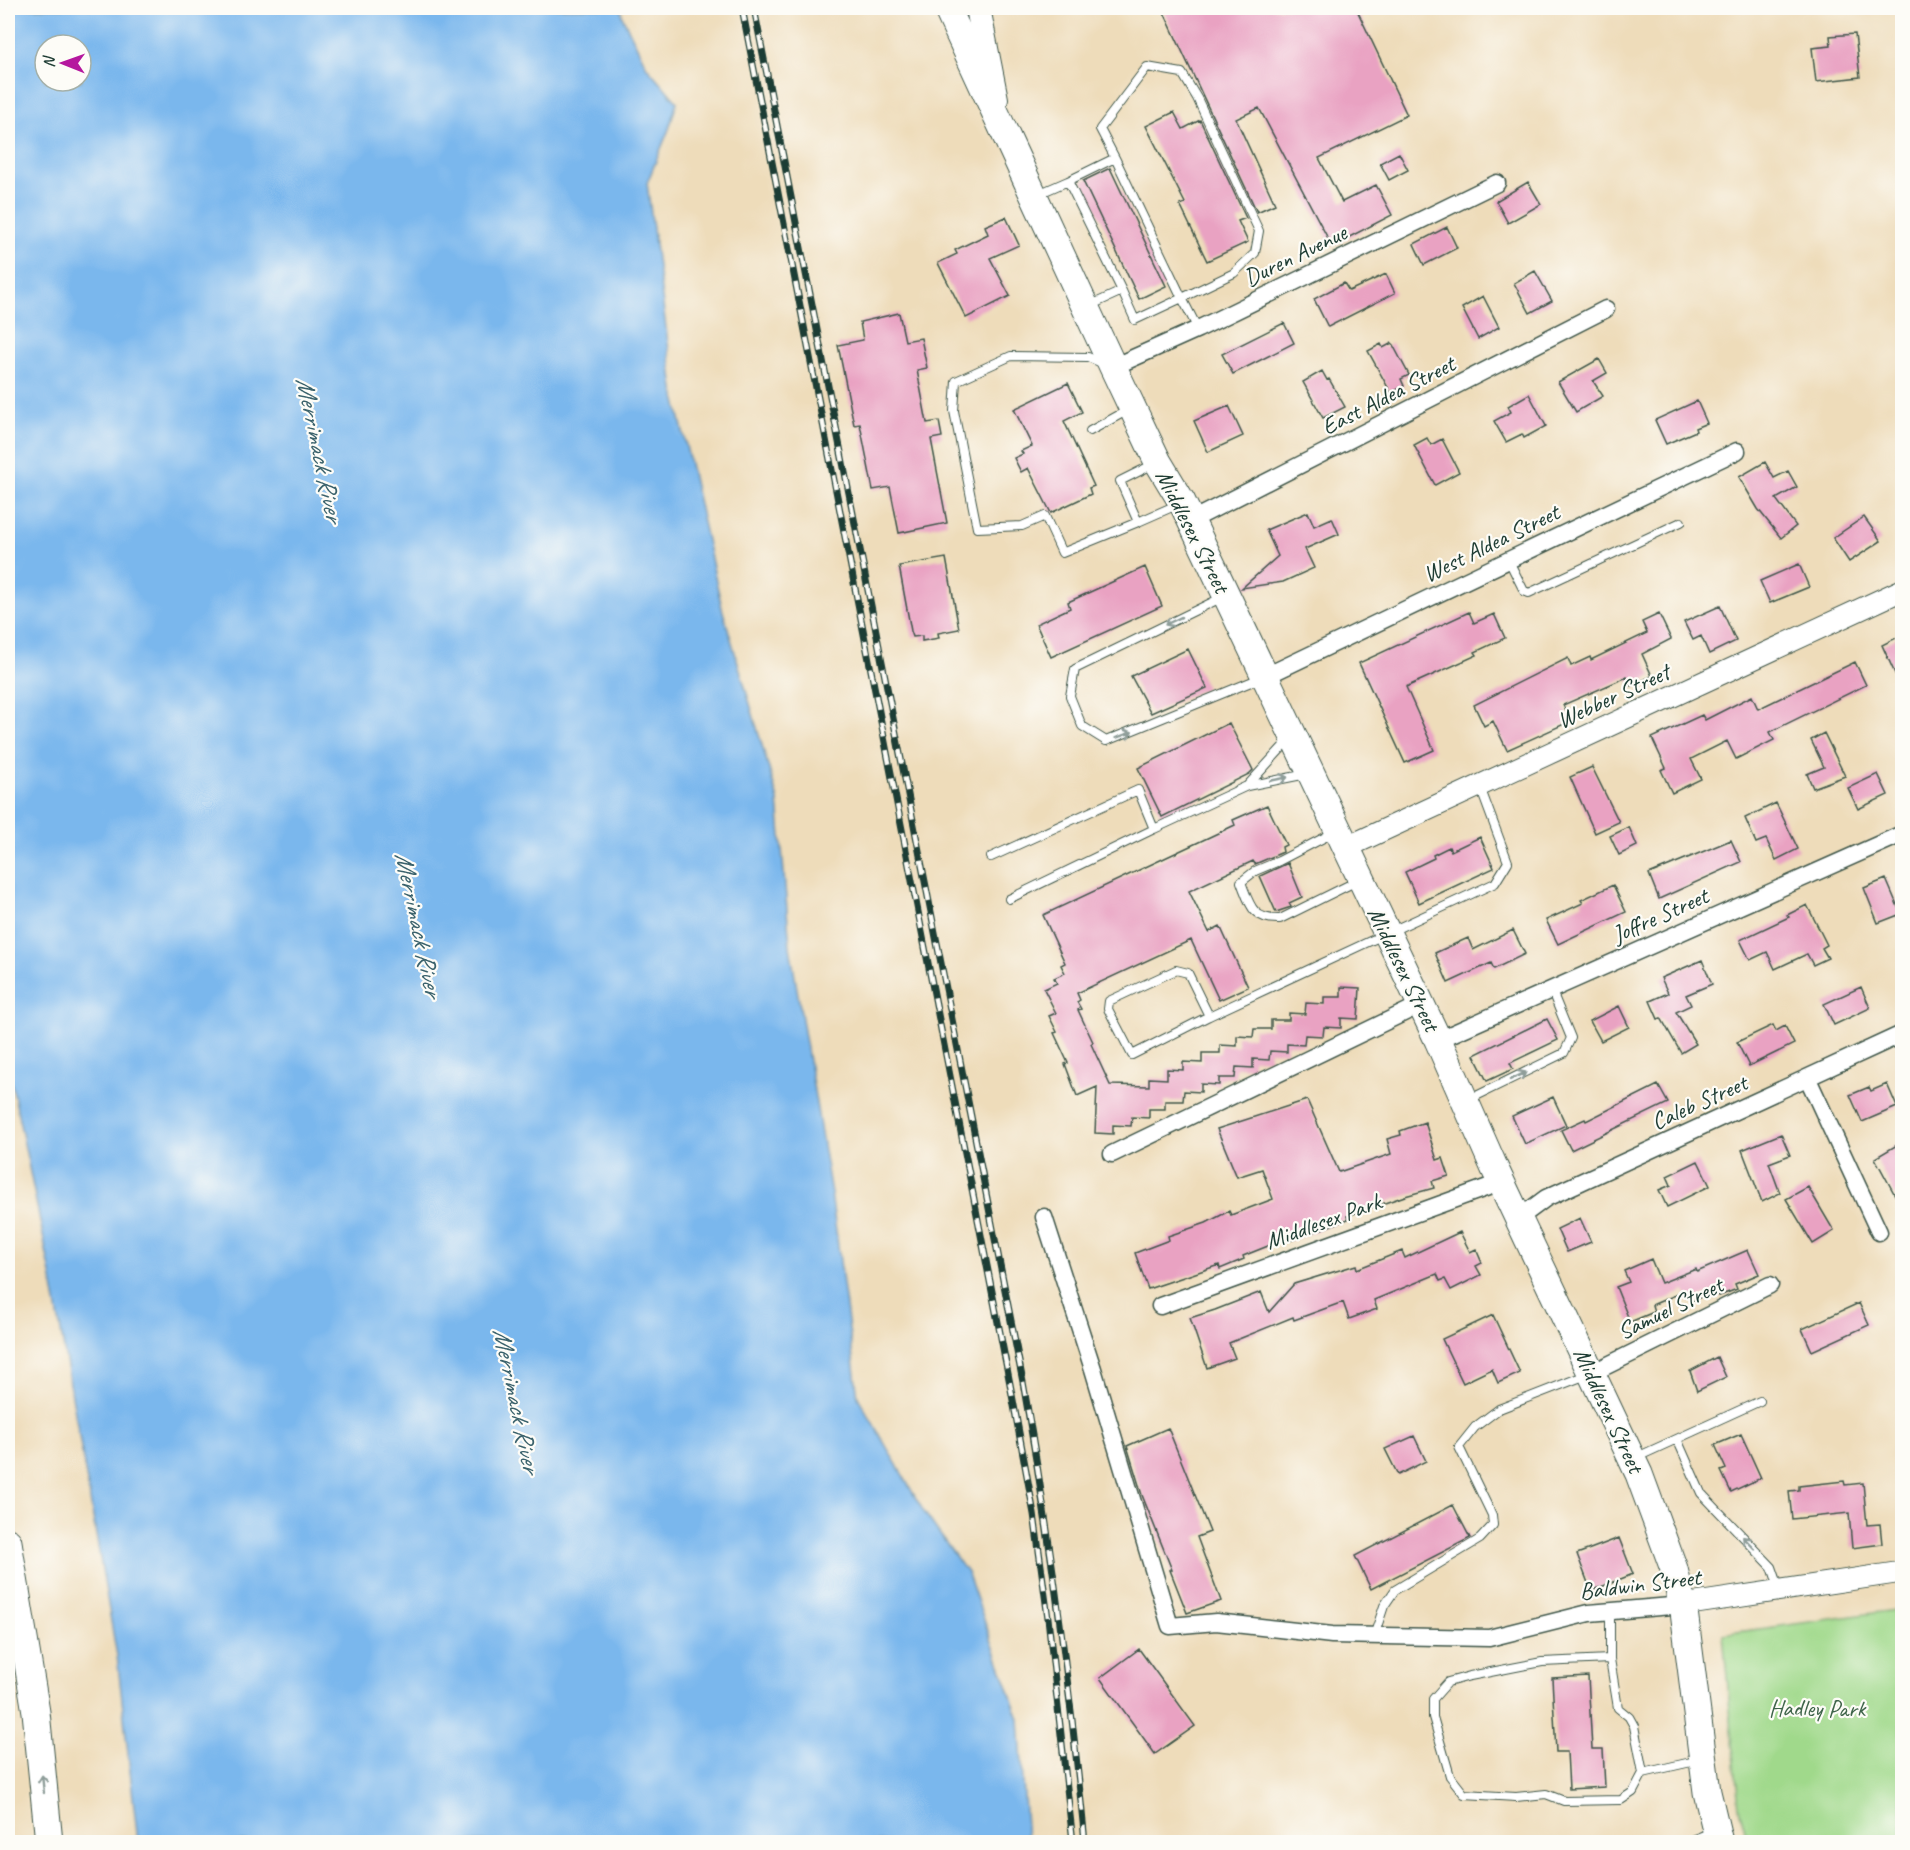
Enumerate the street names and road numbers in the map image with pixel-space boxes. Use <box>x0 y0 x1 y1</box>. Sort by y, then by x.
street label: Duren Avenue <box>1239 216 1353 293</box>
street label: East Aldea Street <box>1316 348 1462 441</box>
street label: Middlesex Street <box>1149 464 1238 600</box>
street label: West Aldea Street <box>1418 496 1566 589</box>
street label: Webber Street <box>1552 656 1677 735</box>
street label: Joffre Street <box>1607 880 1714 950</box>
street label: Middlesex Street <box>1361 902 1448 1038</box>
street label: Caleb Street <box>1646 1067 1753 1136</box>
street label: Middlesex Park <box>1261 1185 1387 1256</box>
street label: Samuel Street <box>1612 1269 1730 1346</box>
street label: Middlesex Street <box>1567 1343 1652 1479</box>
street label: Baldwin Street <box>1578 1561 1704 1606</box>

